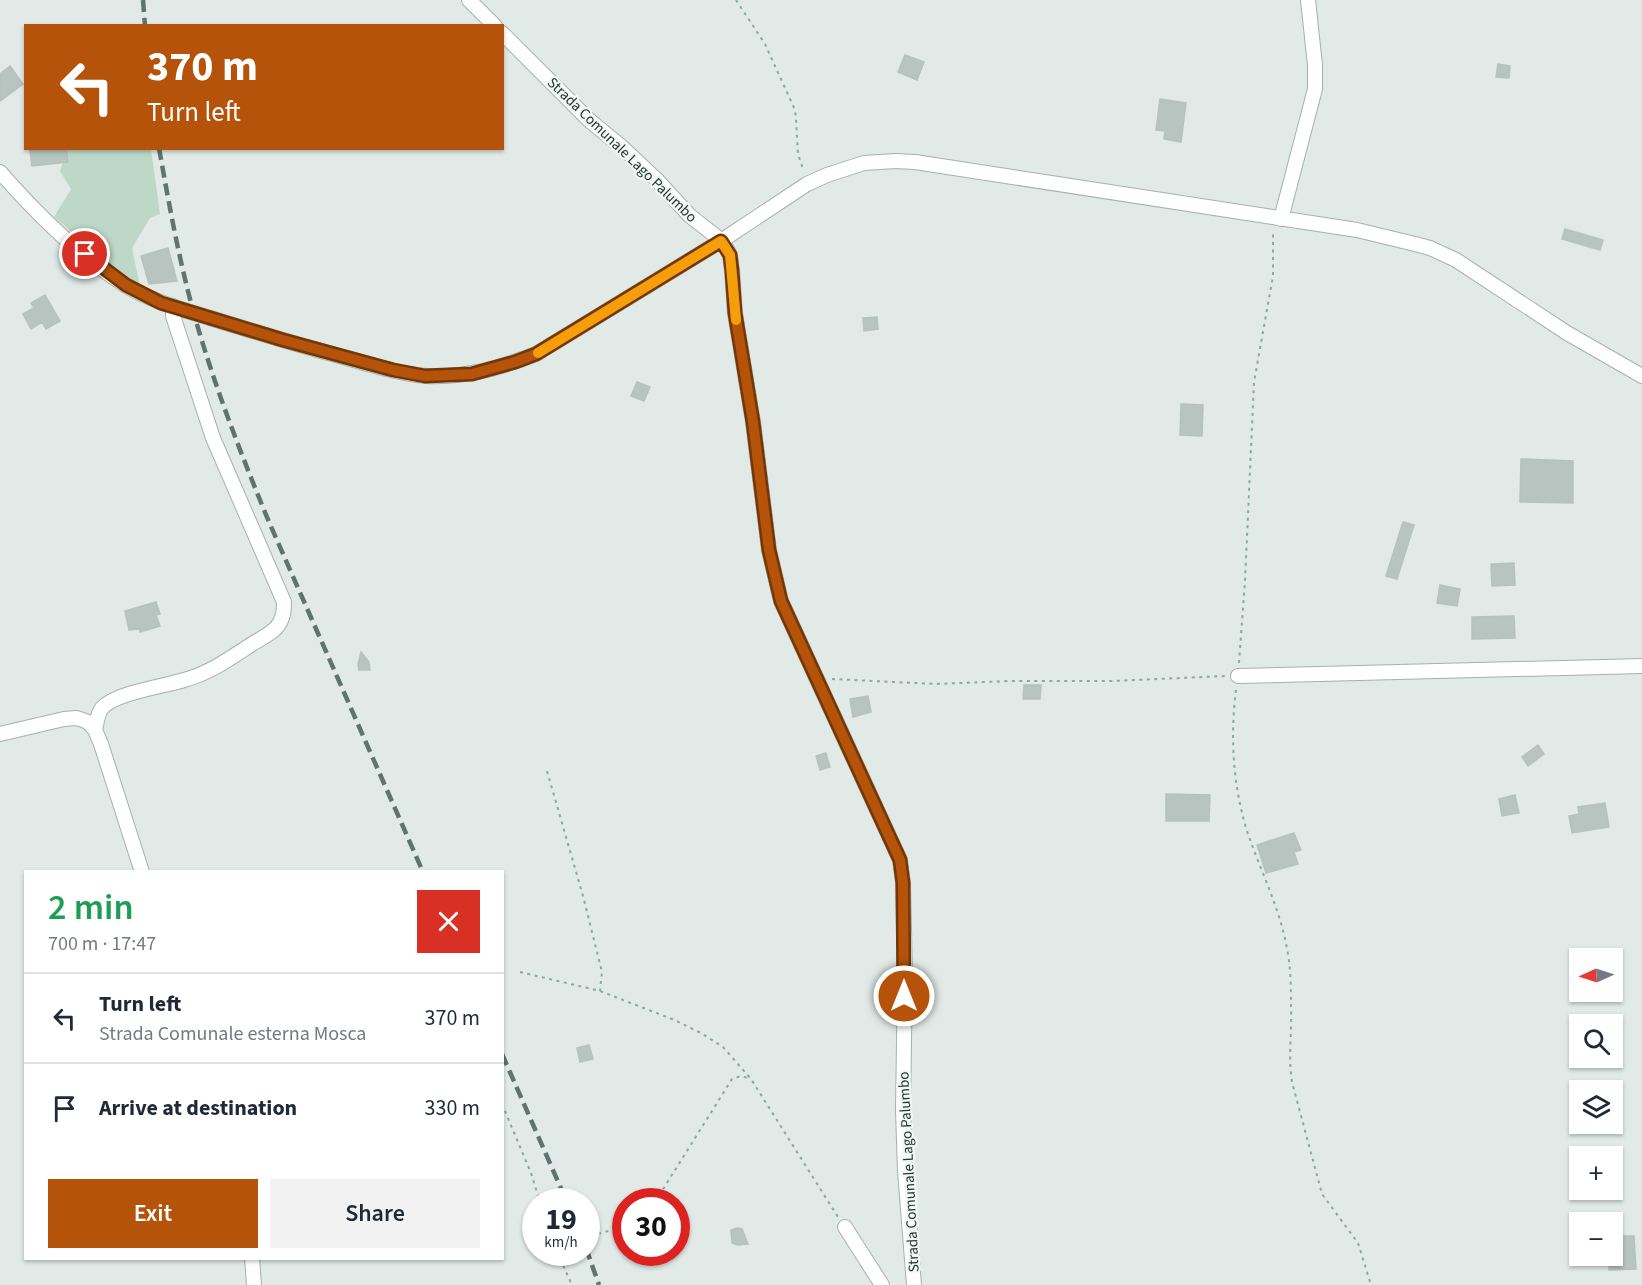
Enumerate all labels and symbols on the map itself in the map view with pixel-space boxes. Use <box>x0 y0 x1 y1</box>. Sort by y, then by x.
street label: Strada Comunale Lago Palumbo <box>542 73 702 227</box>
pin <box>59 228 110 279</box>
north arrow <box>1569 948 1623 1002</box>
position arrow <box>872 964 936 1028</box>
street label: Strada Comunale Lago Palumbo <box>893 1071 925 1273</box>
speed limit sign: 30 <box>612 1188 690 1266</box>

